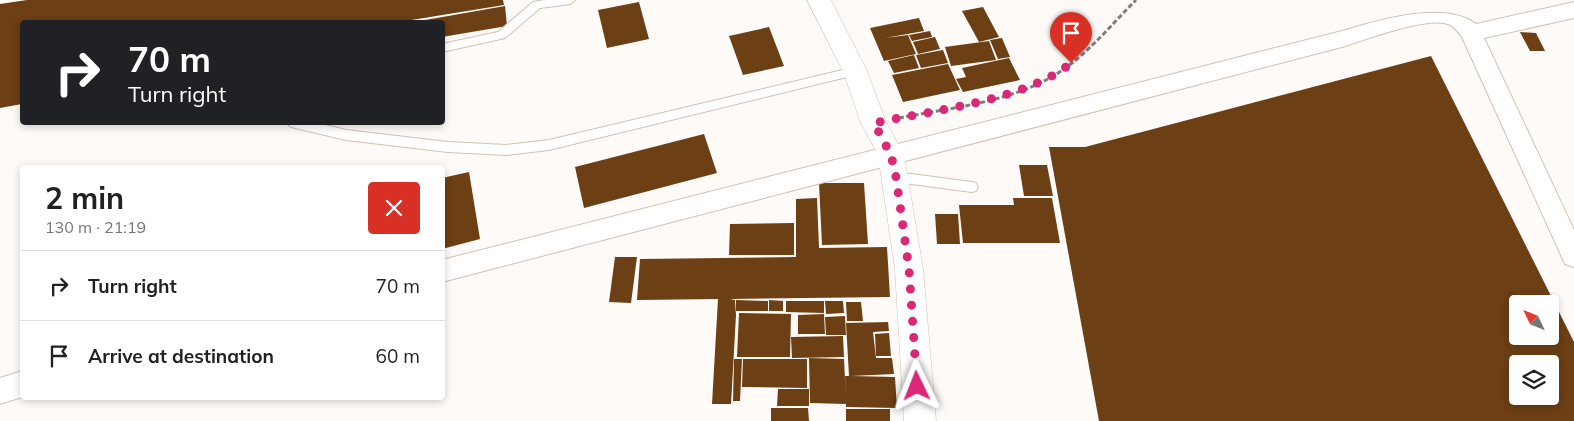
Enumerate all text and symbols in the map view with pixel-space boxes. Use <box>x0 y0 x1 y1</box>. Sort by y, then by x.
pin <box>1050 12 1092 63</box>
icon: arrive <box>1057 19 1085 47</box>
text: 70 m <box>128 37 211 81</box>
icon: right <box>45 40 110 105</box>
text: Turn right <box>128 80 226 108</box>
text: 2 min <box>45 179 124 217</box>
button: close <box>368 182 420 234</box>
text: 130 m · 21:19 <box>45 217 146 237</box>
icon: right <box>45 272 73 300</box>
text: Turn right <box>88 274 177 298</box>
text: 70 m <box>376 274 420 298</box>
north arrow <box>1509 295 1559 345</box>
map controls <box>1509 295 1559 405</box>
icon: arrive <box>45 342 73 370</box>
text: Arrive at destination <box>88 344 274 368</box>
text: 60 m <box>376 344 420 368</box>
button: layers <box>1509 355 1559 405</box>
position arrow <box>890 359 942 411</box>

